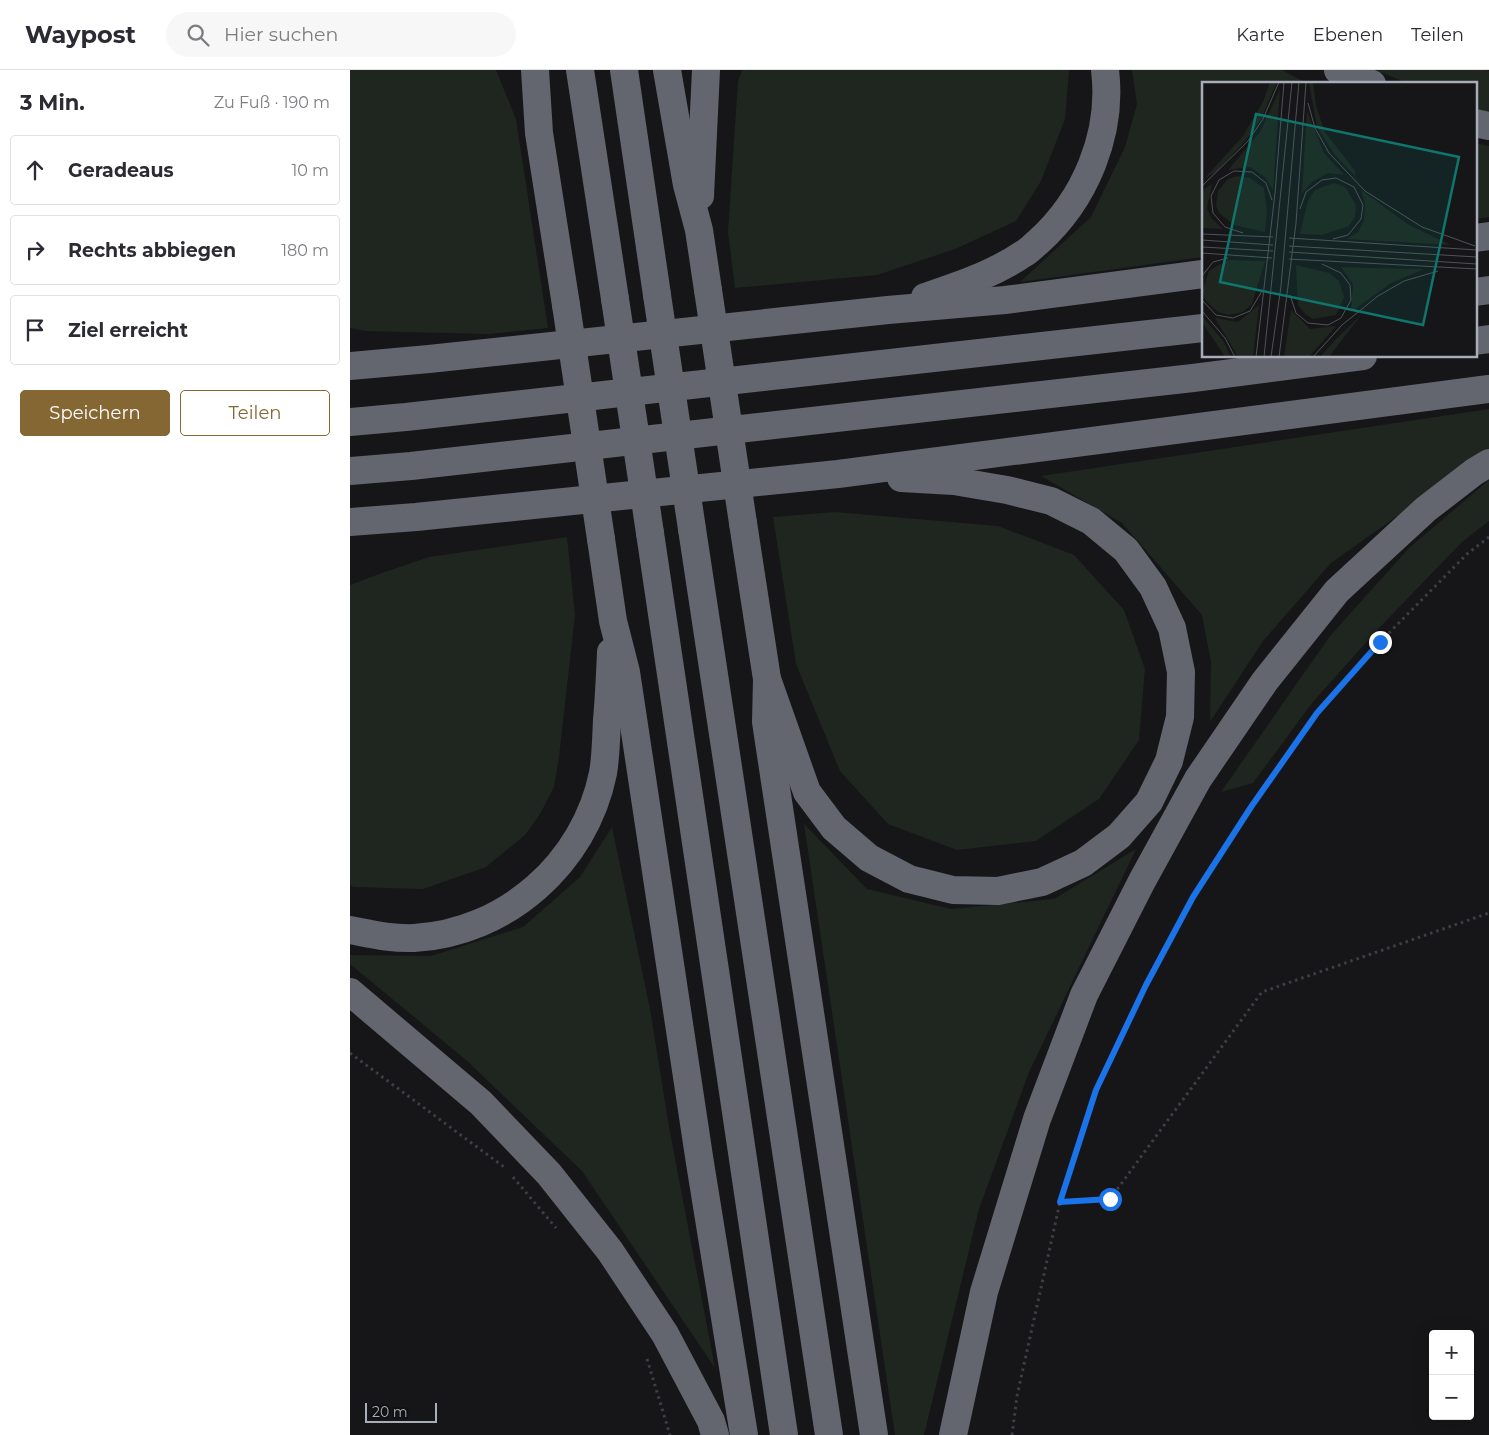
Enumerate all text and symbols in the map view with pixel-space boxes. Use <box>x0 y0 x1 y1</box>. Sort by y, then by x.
search box <box>166 12 516 57</box>
text: Waypost <box>25 20 136 49</box>
icon: search <box>184 21 212 49</box>
text: Hier suchen <box>224 23 338 46</box>
text: Karte <box>1236 24 1285 46</box>
text: Ebenen <box>1313 24 1383 46</box>
text: Teilen <box>1411 24 1464 46</box>
inset map <box>1202 82 1476 358</box>
text: 3 Min. <box>20 90 85 115</box>
text: Zu Fuß · 190 m <box>214 93 330 112</box>
icon: ahead <box>21 156 49 184</box>
text: Geradeaus <box>68 159 174 182</box>
text: 10 m <box>291 161 329 180</box>
icon: right <box>21 236 49 264</box>
text: Rechts abbiegen <box>68 239 236 262</box>
text: 180 m <box>281 241 329 260</box>
icon: arrive <box>21 316 49 344</box>
text: Ziel erreicht <box>68 319 188 342</box>
button: Speichern <box>20 390 170 436</box>
button: Teilen <box>180 390 330 436</box>
route end <box>1369 631 1392 654</box>
route start <box>1099 1188 1122 1211</box>
map controls <box>1429 1330 1474 1420</box>
button: + <box>1429 1330 1474 1375</box>
button: − <box>1429 1375 1474 1420</box>
scale bar <box>365 1400 438 1423</box>
text: 20 m <box>372 1403 408 1421</box>

